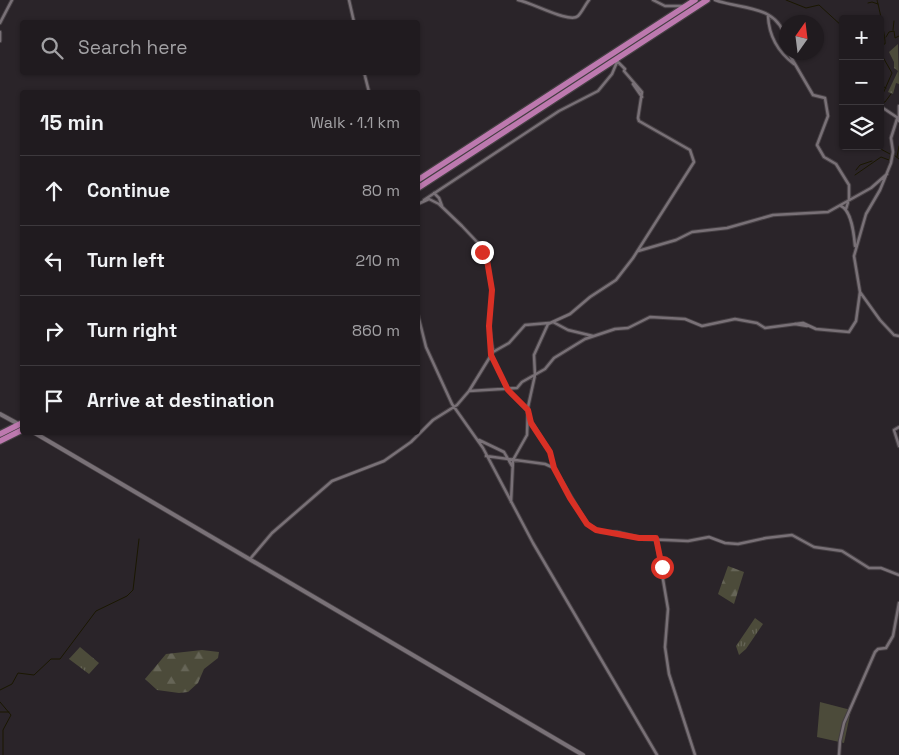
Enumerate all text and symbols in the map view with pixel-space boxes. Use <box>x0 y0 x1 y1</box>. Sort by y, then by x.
north arrow <box>779 15 824 60</box>
map controls <box>839 15 884 150</box>
button: + <box>839 15 884 60</box>
search box <box>20 20 420 75</box>
icon: search <box>38 34 66 62</box>
text: Search here <box>78 35 188 60</box>
button: − <box>839 60 884 105</box>
button: layers <box>839 105 884 150</box>
text: 15 min <box>40 109 104 136</box>
text: Walk · 1.1 km <box>310 112 400 133</box>
icon: ahead <box>40 177 68 205</box>
text: Continue <box>87 178 170 203</box>
text: 80 m <box>362 180 400 201</box>
route end <box>471 241 494 264</box>
icon: left <box>40 247 68 275</box>
text: Turn left <box>87 248 165 273</box>
text: 210 m <box>356 250 400 271</box>
icon: right <box>40 317 68 345</box>
text: Turn right <box>87 318 177 343</box>
text: 860 m <box>352 320 400 341</box>
icon: arrive <box>40 387 68 415</box>
text: Arrive at destination <box>87 388 275 413</box>
route start <box>651 556 674 579</box>

